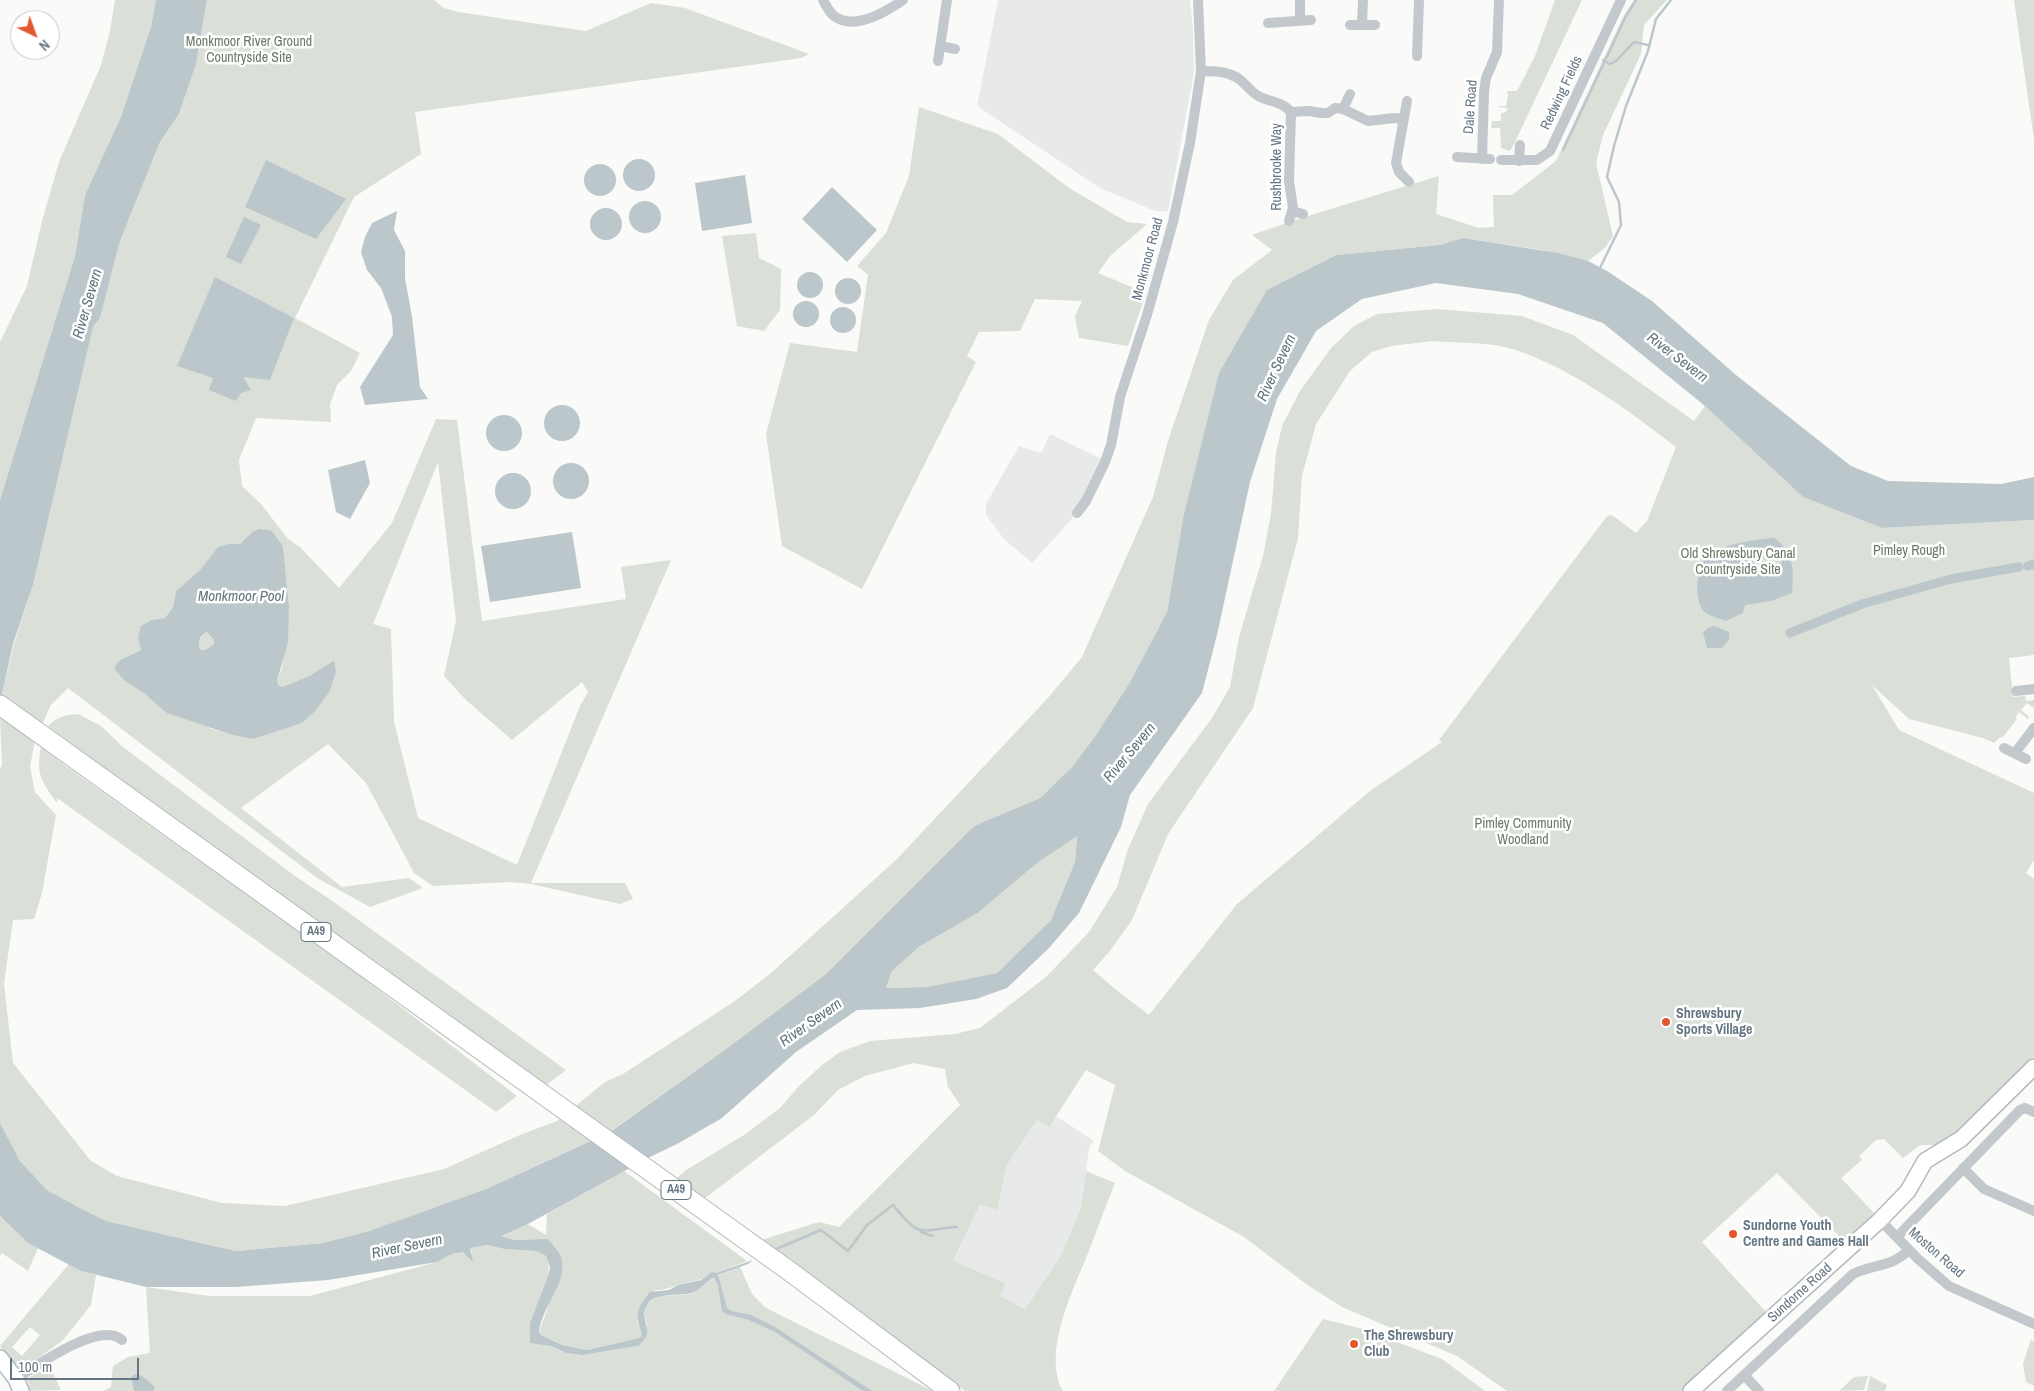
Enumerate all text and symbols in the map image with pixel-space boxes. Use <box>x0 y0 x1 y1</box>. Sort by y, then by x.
north arrow <box>10 10 60 60</box>
park label: Monkmoor River Ground Countryside Site <box>186 34 312 66</box>
text: N <box>35 36 53 55</box>
street label: Redwing Fields <box>1538 53 1586 133</box>
street label: Dale Road <box>1461 79 1481 135</box>
street label: Rushbrooke Way <box>1269 123 1285 211</box>
street label: Monkmoor Road <box>1129 216 1167 302</box>
water label: River Severn <box>69 267 107 341</box>
water label: River Severn <box>1643 329 1711 387</box>
water label: River Severn <box>1254 332 1300 404</box>
park label: Pimley Rough <box>1873 543 1945 559</box>
park label: Old Shrewsbury Canal Countryside Site <box>1681 546 1795 578</box>
water label: Monkmoor Pool <box>198 588 284 606</box>
water label: River Severn <box>1100 720 1160 786</box>
park label: Pimley Community Woodland <box>1475 816 1571 849</box>
road number: A49 <box>301 922 331 942</box>
water label: River Severn <box>776 995 846 1051</box>
place label: Shrewsbury Sports Village <box>1676 1006 1752 1038</box>
marker: Shrewsbury Sports Village <box>1660 1016 1672 1028</box>
road number: A49 <box>661 1180 691 1200</box>
place label: Sundorne Youth Centre and Games Hall <box>1743 1218 1869 1250</box>
street label: Moston Road <box>1905 1224 1967 1282</box>
marker: Sundorne Youth Centre and Games Hall <box>1727 1228 1739 1240</box>
water label: River Severn <box>370 1231 444 1263</box>
street label: Sundorne Road <box>1764 1260 1836 1326</box>
place label: The Shrewsbury Club <box>1364 1328 1453 1360</box>
marker: The Shrewsbury Club <box>1348 1338 1360 1350</box>
scale bar <box>12 1348 141 1380</box>
text: 100 m <box>18 1356 52 1377</box>

